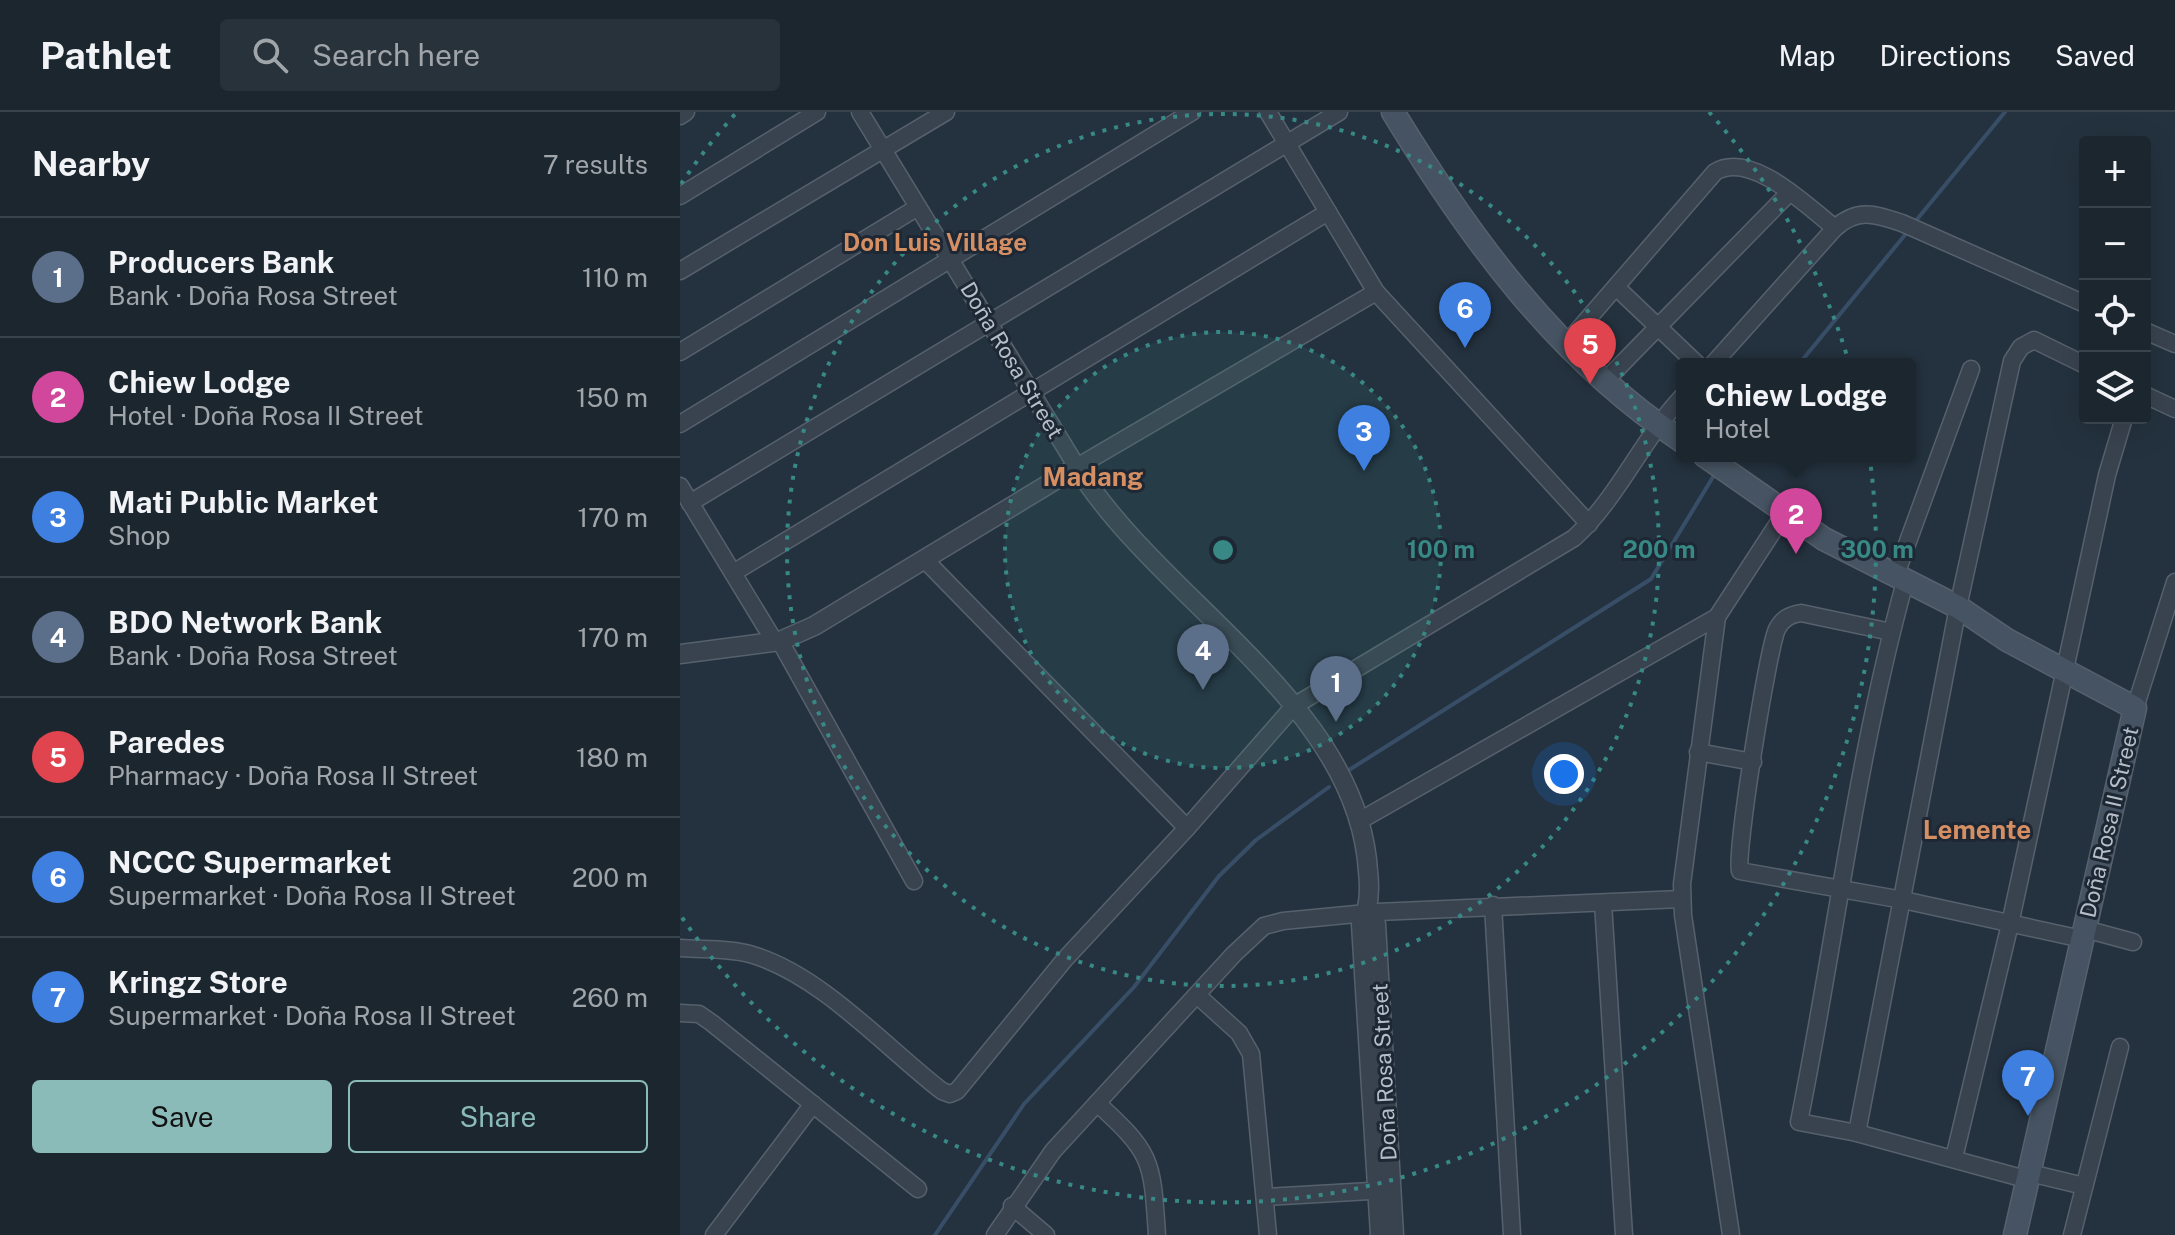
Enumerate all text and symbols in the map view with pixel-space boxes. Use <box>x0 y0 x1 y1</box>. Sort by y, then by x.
search box <box>220 19 780 91</box>
text: Pathlet <box>40 33 172 78</box>
icon: search <box>248 33 292 77</box>
text: Search here <box>312 37 480 73</box>
text: Map <box>1779 39 1835 72</box>
text: Directions <box>1879 39 2011 72</box>
text: Saved <box>2055 39 2135 72</box>
map controls <box>2079 136 2151 424</box>
button: + <box>2079 136 2151 208</box>
text: Nearby <box>32 144 150 184</box>
text: 7 results <box>543 149 648 180</box>
button: − <box>2079 208 2151 280</box>
district label: Don Luis Village <box>843 228 1027 256</box>
text: Producers Bank <box>108 244 334 280</box>
text: 1 <box>52 262 64 293</box>
text: 110 m <box>582 262 648 293</box>
street label: Doña Rosa Street <box>955 277 1069 443</box>
text: Bank · Doña Rosa Street <box>108 280 398 311</box>
button: locate <box>2079 280 2151 352</box>
pin: 6 <box>1439 282 1491 348</box>
pin: 5 <box>1564 318 1616 384</box>
button: layers <box>2079 352 2151 424</box>
popup <box>1676 358 1916 462</box>
text: Chiew Lodge <box>108 364 291 400</box>
text: Chiew Lodge <box>1705 377 1887 413</box>
text: 2 <box>50 382 66 413</box>
text: 150 m <box>576 382 648 413</box>
text: Hotel · Doña Rosa II Street <box>108 400 424 431</box>
pin: 3 <box>1338 405 1390 471</box>
text: Hotel <box>1705 413 1771 444</box>
district label: Madang <box>1043 461 1143 492</box>
text: Mati Public Market <box>108 484 378 520</box>
pin: 2 <box>1770 488 1822 554</box>
text: 3 <box>49 502 67 533</box>
text: 170 m <box>578 502 648 533</box>
text: Shop <box>108 520 171 551</box>
text: 100 m <box>1407 535 1475 563</box>
text: 200 m <box>1622 535 1696 563</box>
text: 300 m <box>1840 535 1914 563</box>
centre of rings <box>1209 536 1237 564</box>
text: BDO Network Bank <box>108 604 382 640</box>
text: 4 <box>49 622 67 653</box>
text: 170 m <box>578 622 648 653</box>
pin: 4 <box>1177 624 1229 690</box>
text: Bank · Doña Rosa Street <box>108 640 398 671</box>
pin: 1 <box>1310 656 1362 722</box>
text: Paredes <box>108 724 225 760</box>
street label: Doña Rosa II Street <box>2074 724 2144 920</box>
text: 5 <box>49 742 67 773</box>
text: 180 m <box>576 742 648 773</box>
your location <box>1544 754 1584 794</box>
text: Pharmacy · Doña Rosa II Street <box>108 760 478 791</box>
district label: Lemente <box>1923 814 2031 845</box>
text: NCCC Supermarket <box>108 844 391 880</box>
text: 6 <box>49 862 67 893</box>
text: 200 m <box>572 862 648 893</box>
text: Supermarket · Doña Rosa II Street <box>108 880 516 911</box>
text: Kringz Store <box>108 964 288 1000</box>
text: 7 <box>50 982 66 1013</box>
text: 260 m <box>572 982 648 1013</box>
street label: Doña Rosa Street <box>1366 983 1402 1161</box>
text: Supermarket · Doña Rosa II Street <box>108 1000 516 1031</box>
pin: 7 <box>2002 1050 2054 1116</box>
button: Save <box>32 1080 332 1153</box>
button: Share <box>348 1080 648 1153</box>

